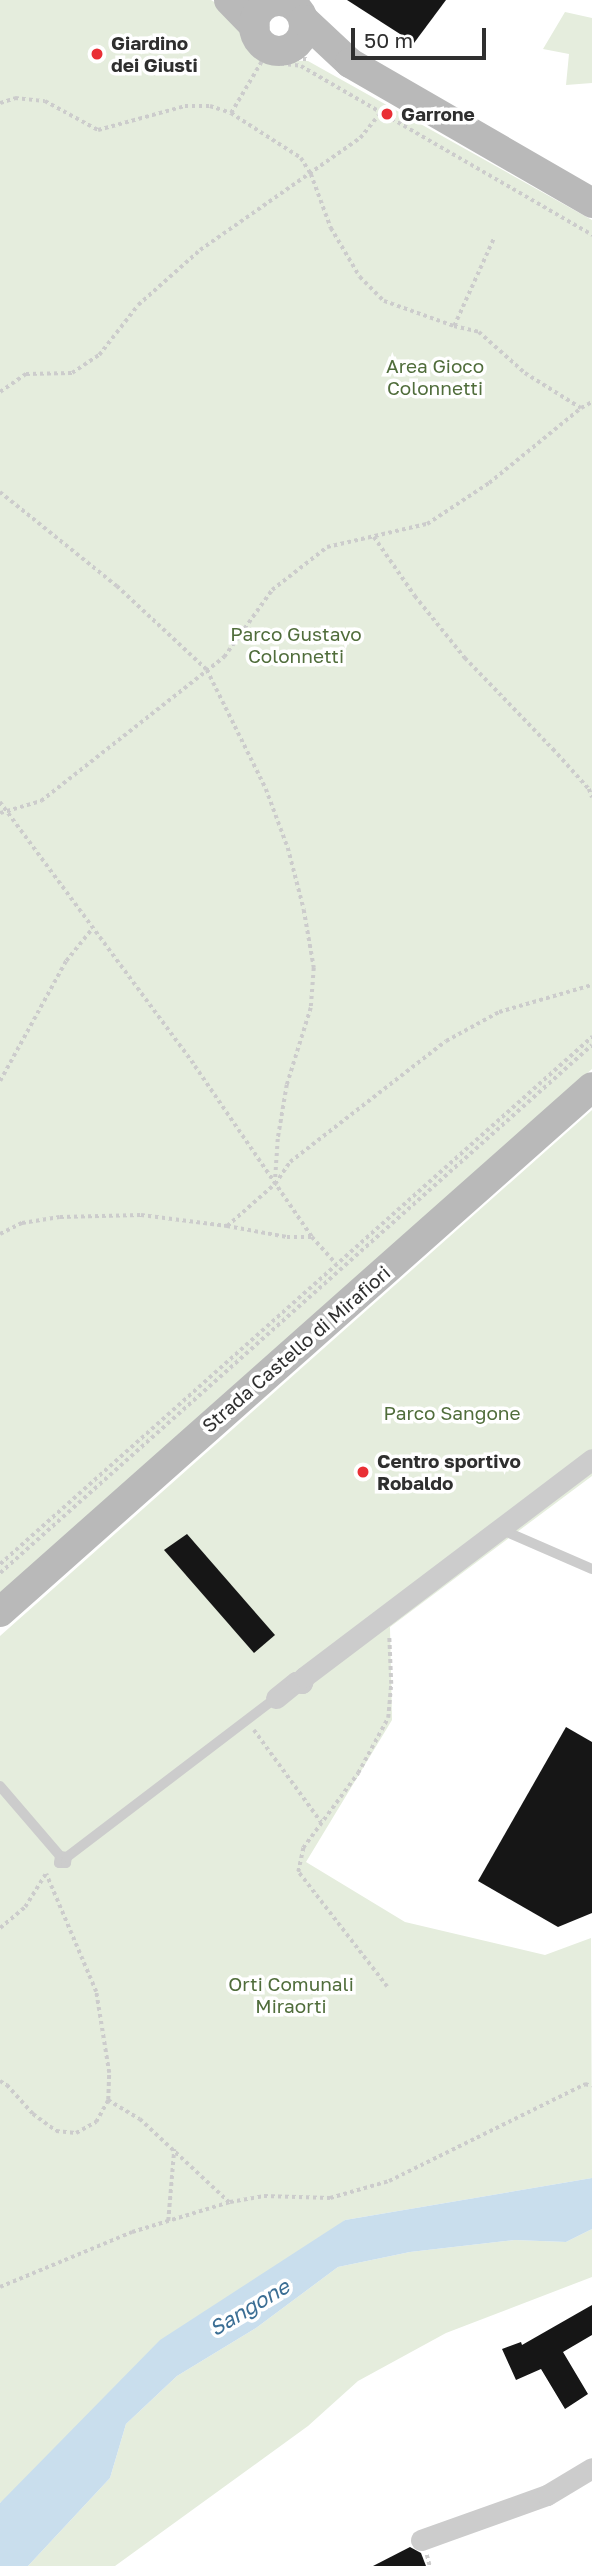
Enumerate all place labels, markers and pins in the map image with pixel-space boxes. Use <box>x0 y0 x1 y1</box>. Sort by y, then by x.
place label: Giardino dei Giusti <box>111 32 198 76</box>
marker: Giardino dei Giusti <box>89 46 105 62</box>
place label: Garrone <box>401 103 475 125</box>
marker: Garrone <box>379 106 395 122</box>
place label: Centro sportivo Robaldo <box>377 1450 521 1494</box>
marker: Centro sportivo Robaldo <box>355 1464 371 1480</box>

